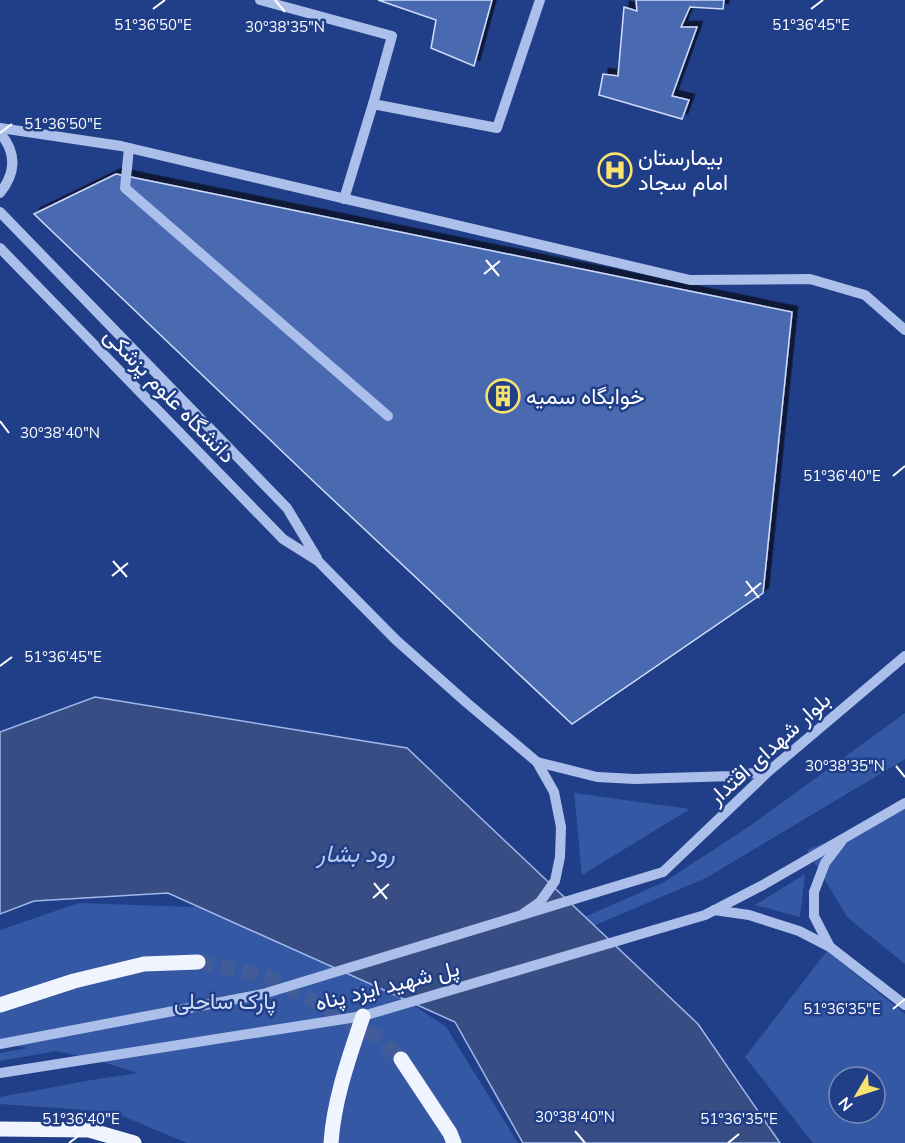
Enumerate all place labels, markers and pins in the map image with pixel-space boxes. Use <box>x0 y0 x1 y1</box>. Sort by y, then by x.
place label: بیمارستان امام سجاد <box>638 143 728 197</box>
hospital icon: بیمارستان امام سجاد <box>597 152 633 188</box>
building icon: خوابگاه سمیه <box>485 378 521 414</box>
place label: خوابگاه سمیه <box>526 382 644 410</box>

